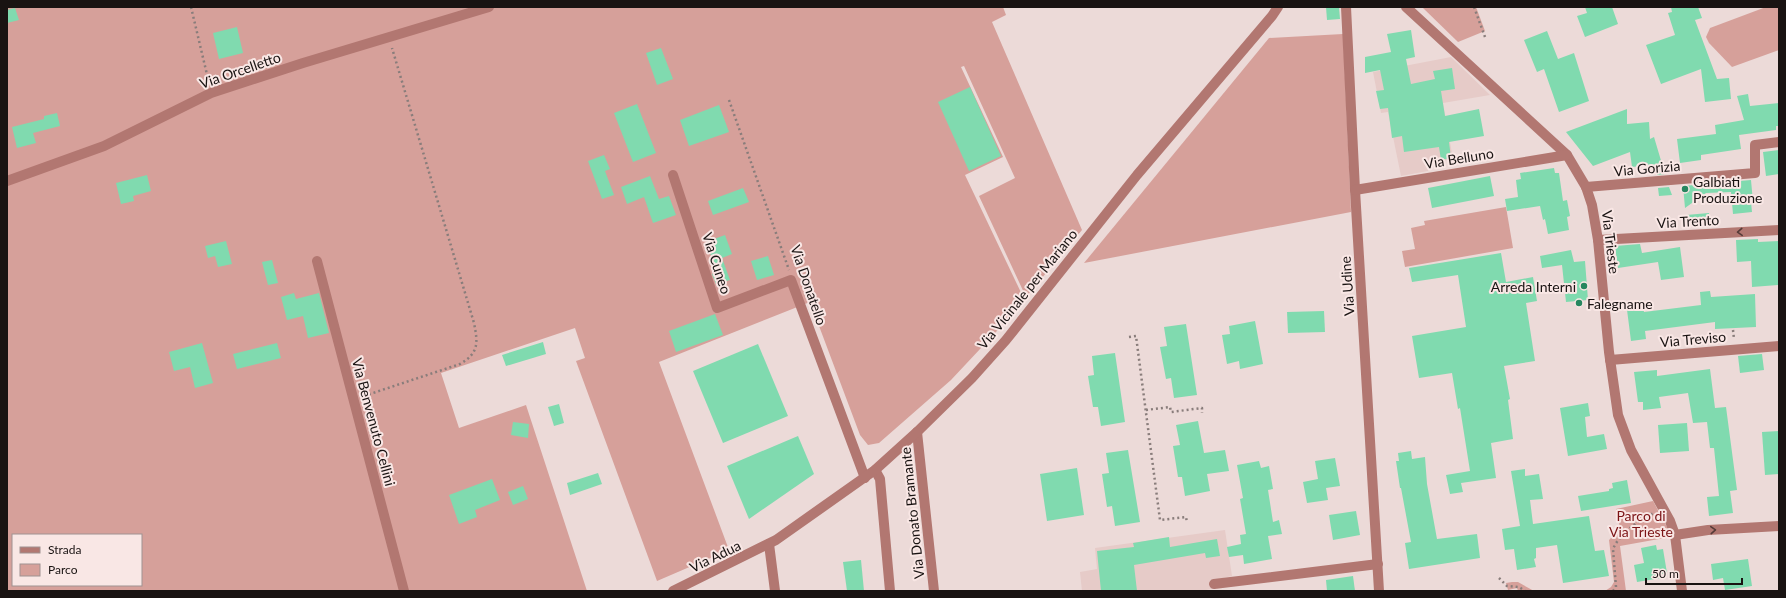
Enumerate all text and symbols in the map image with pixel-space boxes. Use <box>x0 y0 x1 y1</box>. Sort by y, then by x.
street label: Via Orcelletto <box>197 48 283 92</box>
street label: Via Belluno <box>1423 144 1495 172</box>
street label: Via Gorizia <box>1613 157 1681 179</box>
place label: Galbiati Produzione <box>1693 173 1763 206</box>
marker: Galbiati Produzione <box>1680 184 1690 194</box>
street label: Via Trieste <box>1599 209 1623 275</box>
street label: Via Trento <box>1656 211 1720 231</box>
street label: Via Vicinale per Mariano <box>973 226 1081 352</box>
one-way arrow <box>1737 227 1743 236</box>
street label: Via Cuneo <box>699 230 735 296</box>
street label: Via Donatello <box>787 243 831 327</box>
street label: Via Udine <box>1336 256 1358 316</box>
place label: Arreda Interni <box>1491 278 1576 295</box>
marker: Arreda Interni <box>1579 281 1589 291</box>
place label: Falegname <box>1587 295 1653 312</box>
marker: Falegname <box>1574 298 1584 308</box>
street label: Via Treviso <box>1659 328 1727 350</box>
street label: Via Benvenuto Cellini <box>349 356 399 488</box>
street label: Via Donato Bramante <box>897 446 927 580</box>
park label: Parco di Via Trieste <box>1609 507 1673 540</box>
one-way arrow <box>1710 525 1716 534</box>
legend <box>12 534 142 586</box>
street label: Via Adua <box>687 536 743 576</box>
text: Strada <box>48 542 81 557</box>
scale bar <box>1646 560 1742 586</box>
text: Parco <box>48 562 78 577</box>
text: 50 m <box>1652 566 1679 581</box>

